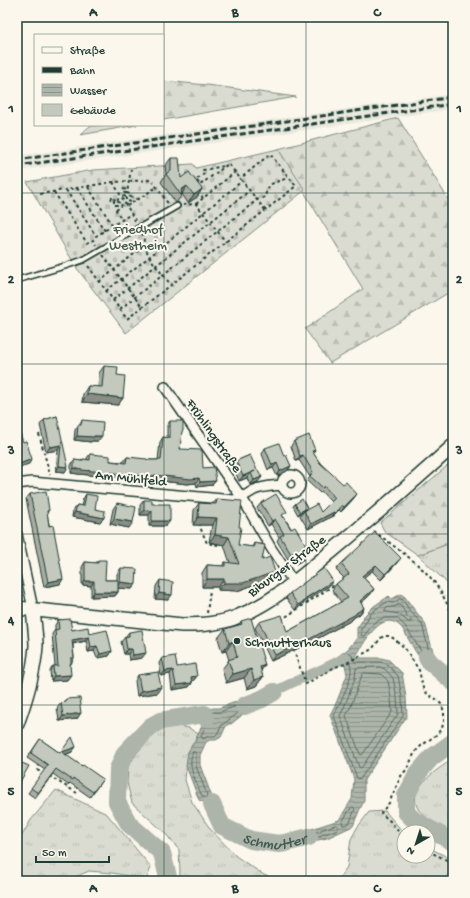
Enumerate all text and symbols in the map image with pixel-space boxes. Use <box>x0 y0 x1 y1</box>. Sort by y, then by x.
text: A <box>88 6 98 21</box>
text: B <box>231 6 240 21</box>
text: C <box>372 6 382 21</box>
legend <box>34 34 164 126</box>
text: Straße <box>70 45 106 59</box>
text: Bahn <box>69 65 95 79</box>
text: Wasser <box>70 85 108 99</box>
text: 1 <box>7 102 14 117</box>
text: 1 <box>455 102 462 117</box>
text: Gebäude <box>70 105 116 119</box>
park label: Friedhof Westheim <box>109 222 167 255</box>
text: 2 <box>8 273 15 288</box>
text: 2 <box>456 273 463 288</box>
street label: Frühlingstraße <box>181 395 245 477</box>
text: 3 <box>7 444 15 459</box>
text: 3 <box>455 444 463 459</box>
street label: Am Mühlfeld <box>94 467 169 492</box>
street label: Biburger Straße <box>244 532 330 602</box>
text: 4 <box>7 614 15 629</box>
text: 4 <box>455 614 463 629</box>
place label: Schmutterhaus <box>245 635 332 652</box>
marker: Schmutterhaus <box>232 636 242 646</box>
text: 5 <box>8 785 15 800</box>
text: 5 <box>456 785 463 800</box>
north arrow <box>396 824 436 864</box>
water label: Schmutter <box>239 830 310 855</box>
scale bar <box>36 838 109 864</box>
text: N <box>404 843 418 857</box>
text: 50 m <box>42 847 67 861</box>
text: A <box>88 882 98 897</box>
text: B <box>231 882 240 897</box>
text: C <box>372 882 382 897</box>

